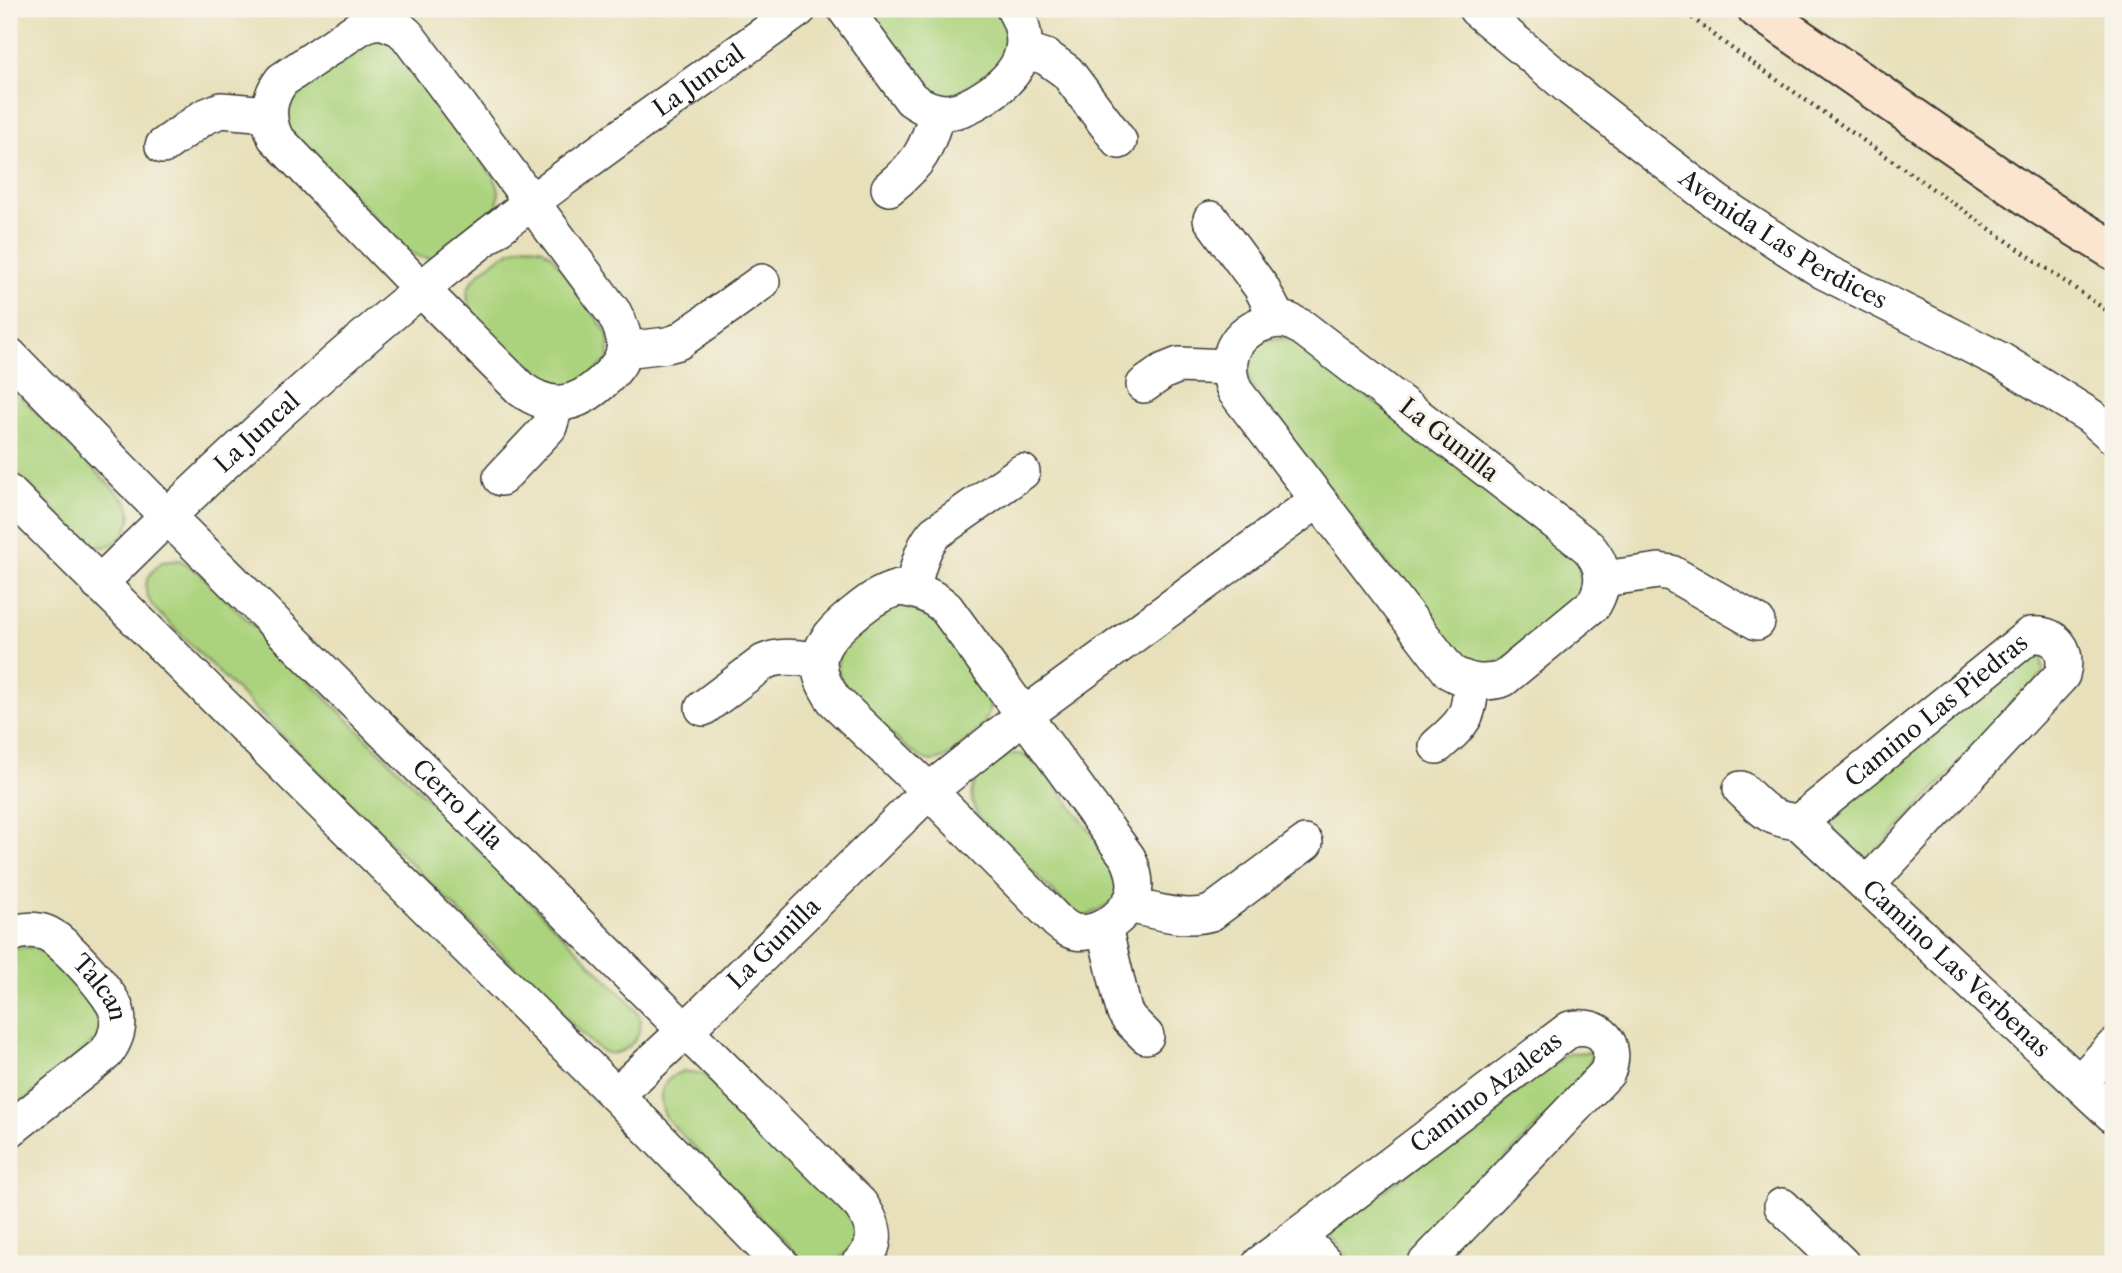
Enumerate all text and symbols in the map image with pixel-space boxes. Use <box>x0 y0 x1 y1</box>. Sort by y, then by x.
street label: La Juncal <box>647 38 750 123</box>
street label: Avenida Las Perdices <box>1673 163 1892 315</box>
street label: La Juncal <box>208 386 305 478</box>
street label: La Gunilla <box>1394 392 1505 488</box>
street label: Camino Las Piedras <box>1839 628 2033 793</box>
street label: Cerro Lila <box>407 753 509 855</box>
street label: Camino Las Verbenas <box>1857 874 2056 1063</box>
street label: La Gunilla <box>721 891 826 995</box>
street label: Talcan <box>67 948 133 1023</box>
street label: Camino Azaleas <box>1404 1025 1568 1159</box>

